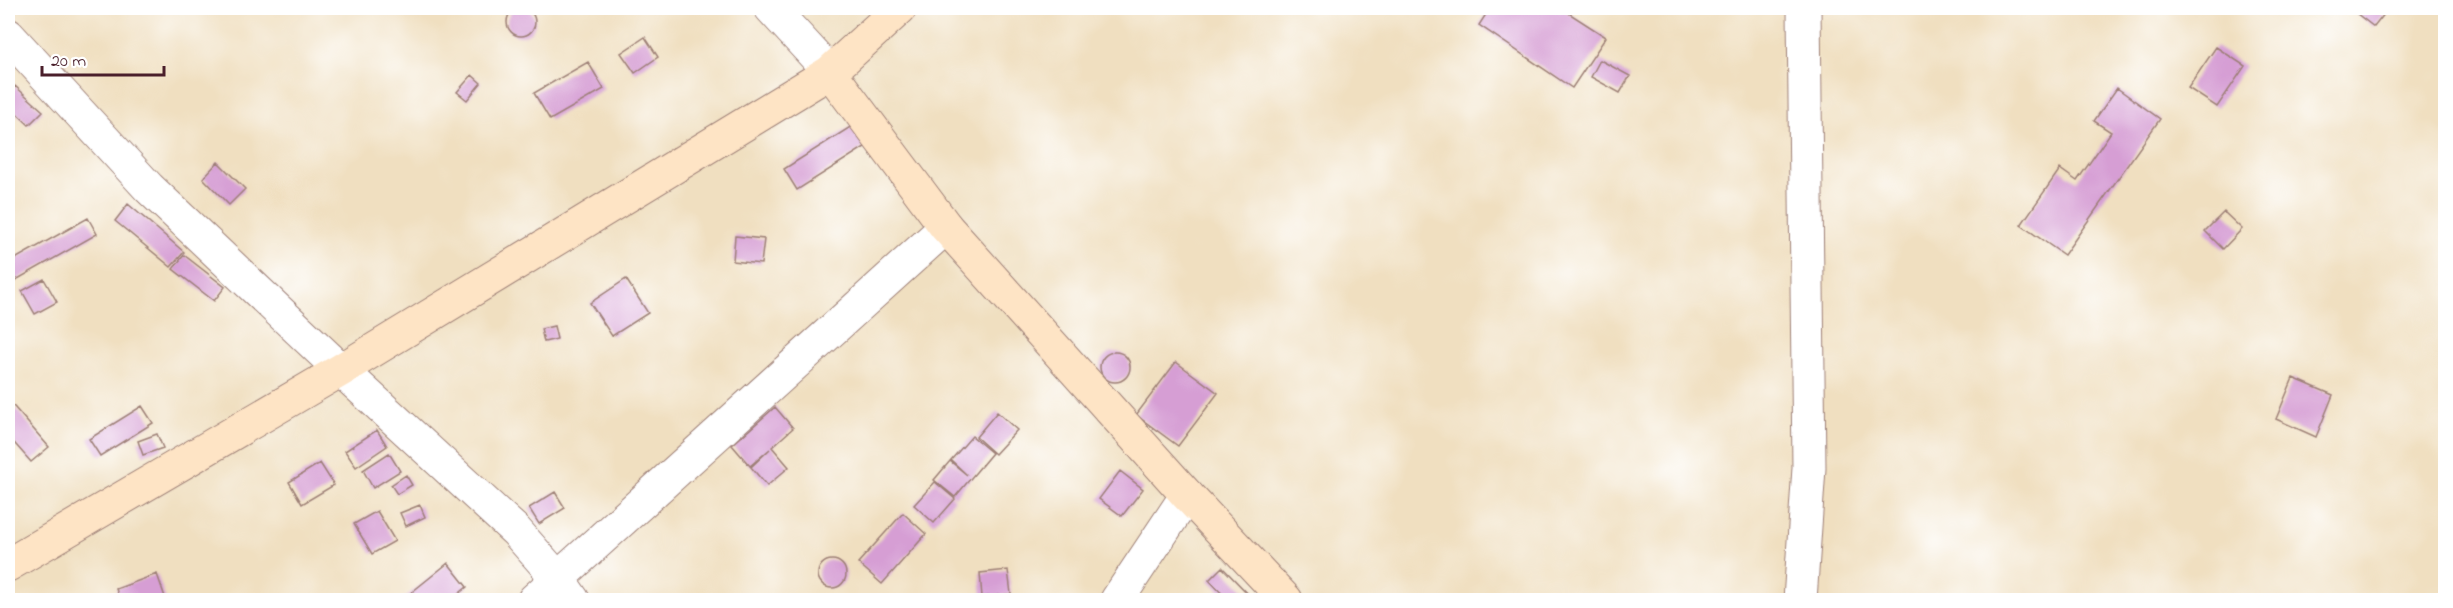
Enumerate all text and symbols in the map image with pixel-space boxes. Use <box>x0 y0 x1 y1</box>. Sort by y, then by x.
scale bar <box>42 39 164 77</box>
text: 20 m <box>51 49 86 75</box>

